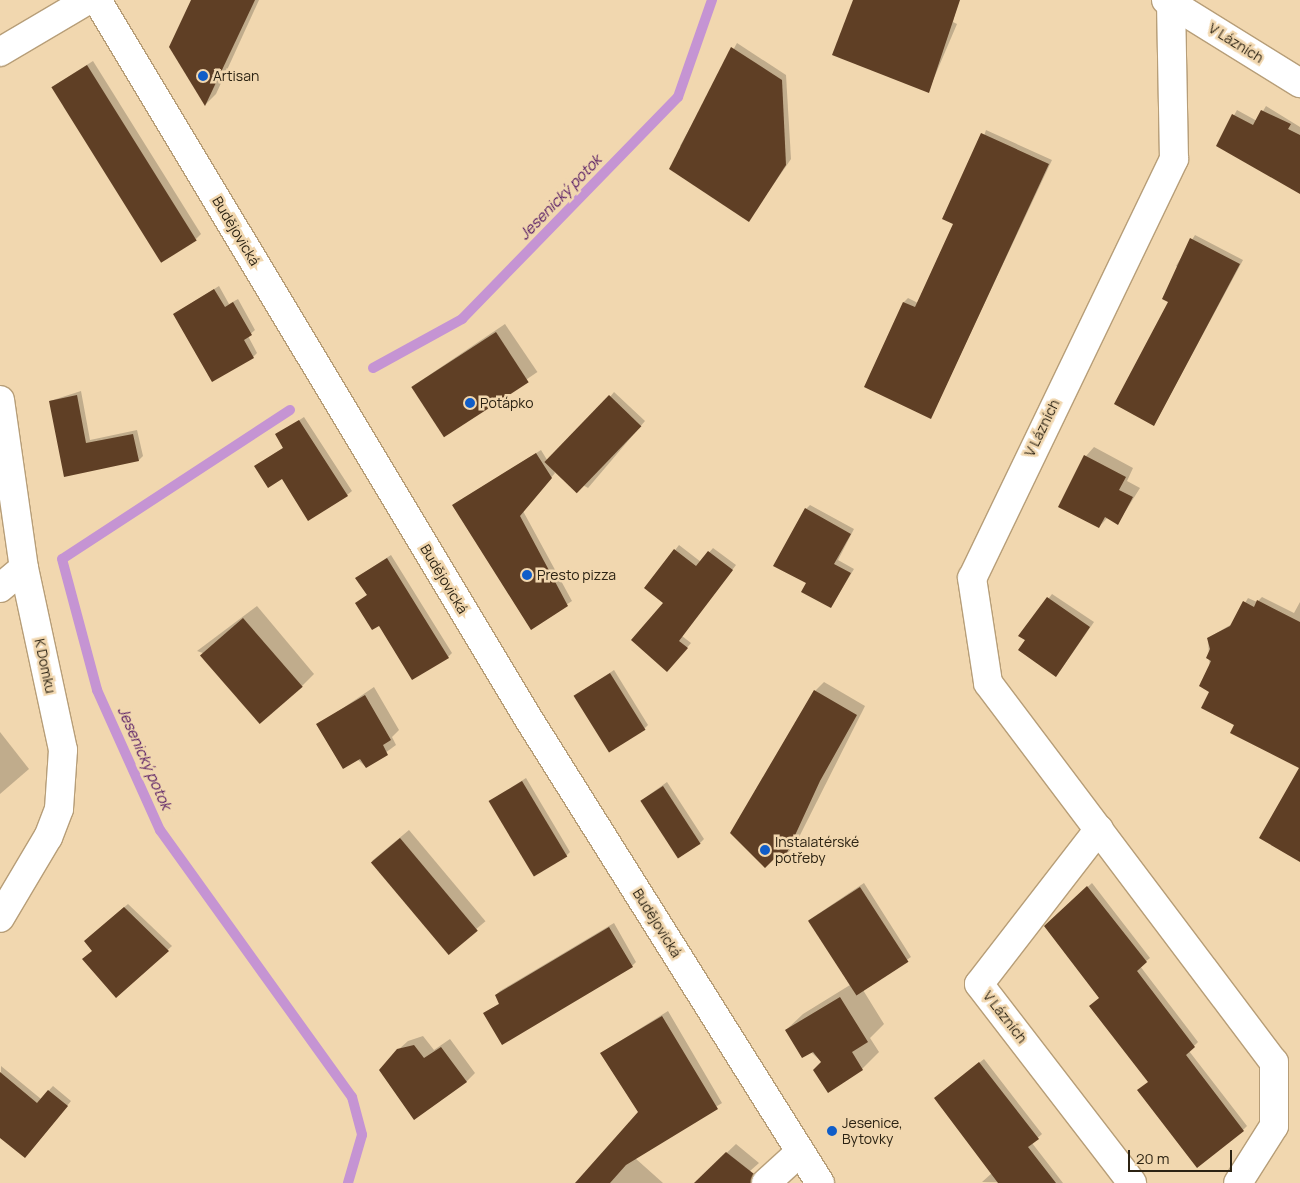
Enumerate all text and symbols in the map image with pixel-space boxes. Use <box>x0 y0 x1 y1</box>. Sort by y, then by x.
street label: V Lázních <box>1206 20 1266 66</box>
place label: Artisan <box>213 68 259 84</box>
marker: Artisan <box>197 70 209 82</box>
water label: Jesenický potok <box>515 151 605 243</box>
street label: Budějovická <box>209 193 263 269</box>
place label: Potápko <box>480 395 533 411</box>
marker: Potápko <box>464 397 476 409</box>
street label: V Lázních <box>1021 397 1063 459</box>
street label: Budějovická <box>417 541 471 617</box>
place label: Presto pizza <box>537 567 616 583</box>
marker: Presto pizza <box>521 569 533 581</box>
street label: K Domku <box>31 637 59 695</box>
water label: Jesenický potok <box>114 704 176 812</box>
place label: Instalatérské potřeby <box>775 834 859 866</box>
marker: Instalatérské potřeby <box>759 844 771 856</box>
street label: Budějovická <box>629 886 685 960</box>
street label: V Lázních <box>980 988 1030 1046</box>
place label: Jesenice, Bytovky <box>842 1115 903 1148</box>
marker: Jesenice, Bytovky <box>826 1125 838 1137</box>
scale bar <box>1130 1140 1234 1172</box>
text: 20 m <box>1136 1148 1169 1169</box>

